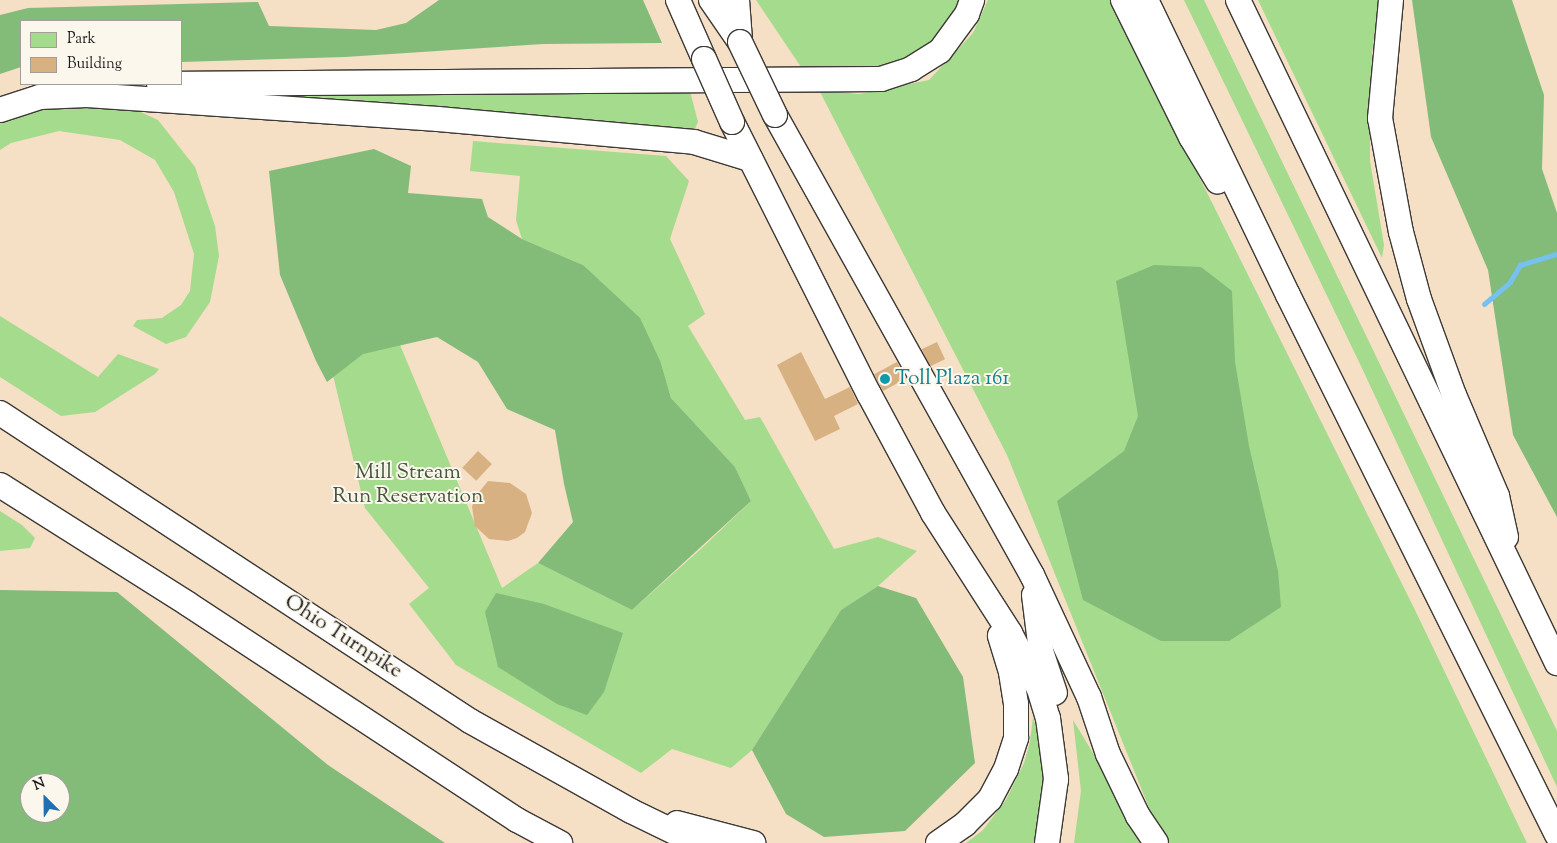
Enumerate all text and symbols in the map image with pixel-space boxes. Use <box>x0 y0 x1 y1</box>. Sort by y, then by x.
legend <box>20 20 182 85</box>
text: Park <box>67 29 96 50</box>
text: Building <box>67 54 122 75</box>
place label: Toll Plaza 161 <box>895 366 1009 392</box>
marker: Toll Plaza 161 <box>879 373 891 385</box>
park label: Mill Stream Run Reservation <box>332 460 484 510</box>
street label: Ohio Turnpike <box>279 590 407 684</box>
north arrow <box>20 773 70 823</box>
text: N <box>30 774 49 797</box>

